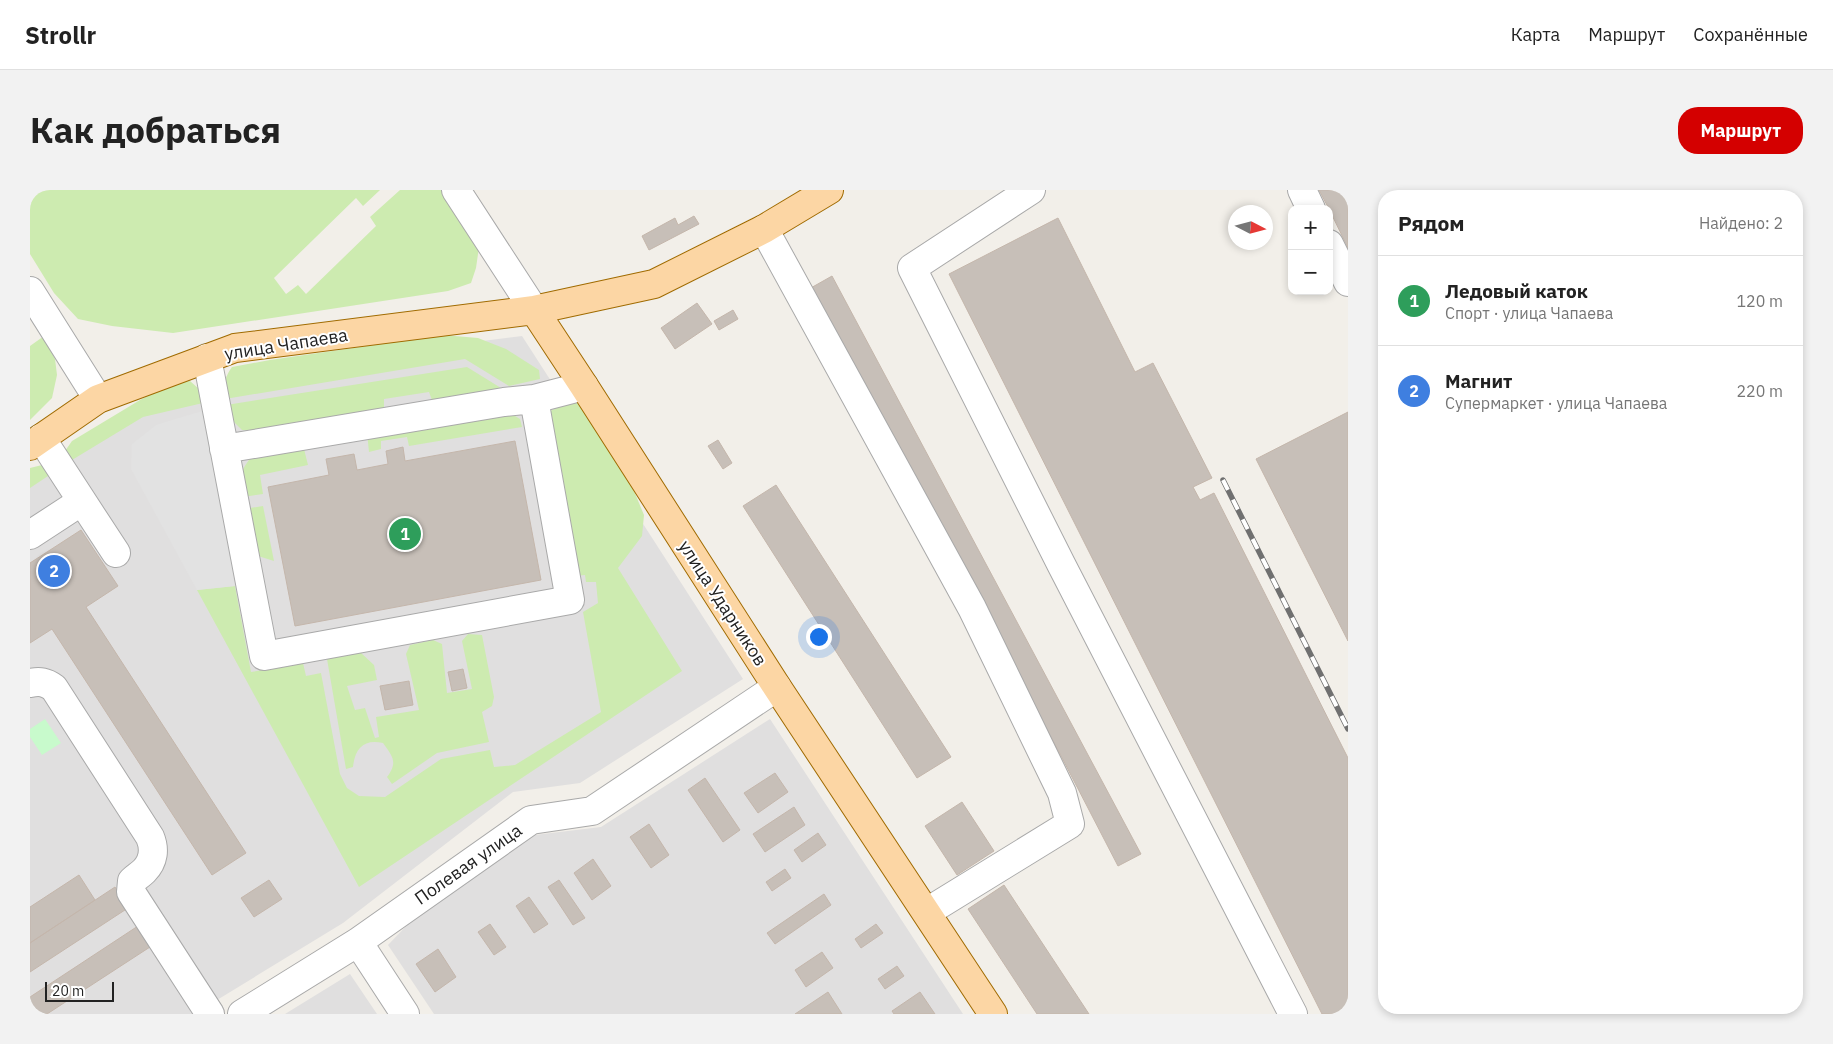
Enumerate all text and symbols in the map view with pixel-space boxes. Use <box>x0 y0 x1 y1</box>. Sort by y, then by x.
text: Strollr <box>25 19 96 51</box>
text: Карта <box>1511 23 1560 46</box>
text: Маршрут <box>1588 23 1665 46</box>
text: Сохранённые <box>1693 23 1808 46</box>
text: Как добраться <box>30 107 281 153</box>
button: Маршрут <box>1678 107 1803 154</box>
north arrow <box>1228 205 1273 250</box>
map controls <box>1288 205 1333 295</box>
button: + <box>1288 205 1333 250</box>
text: Рядом <box>1398 209 1465 237</box>
text: Найдено: 2 <box>1699 213 1783 233</box>
button: − <box>1288 250 1333 295</box>
text: Ледовый каток <box>1445 279 1588 303</box>
text: 1 <box>1409 291 1419 311</box>
text: 120 m <box>1736 291 1783 311</box>
text: Спорт · улица Чапаева <box>1445 303 1613 323</box>
street label: улица Чапаева <box>223 323 350 365</box>
text: Магнит <box>1445 369 1512 393</box>
text: 2 <box>1409 381 1419 401</box>
text: 220 m <box>1736 381 1783 401</box>
text: Супермаркет · улица Чапаева <box>1445 393 1667 413</box>
pin: 1 <box>389 515 421 553</box>
street label: улица Ударников <box>674 536 772 670</box>
pin: 2 <box>38 552 70 590</box>
your location <box>806 624 832 650</box>
street label: Полевая улица <box>410 818 526 910</box>
scale bar <box>45 979 114 1002</box>
text: 20 m <box>52 982 84 1000</box>

